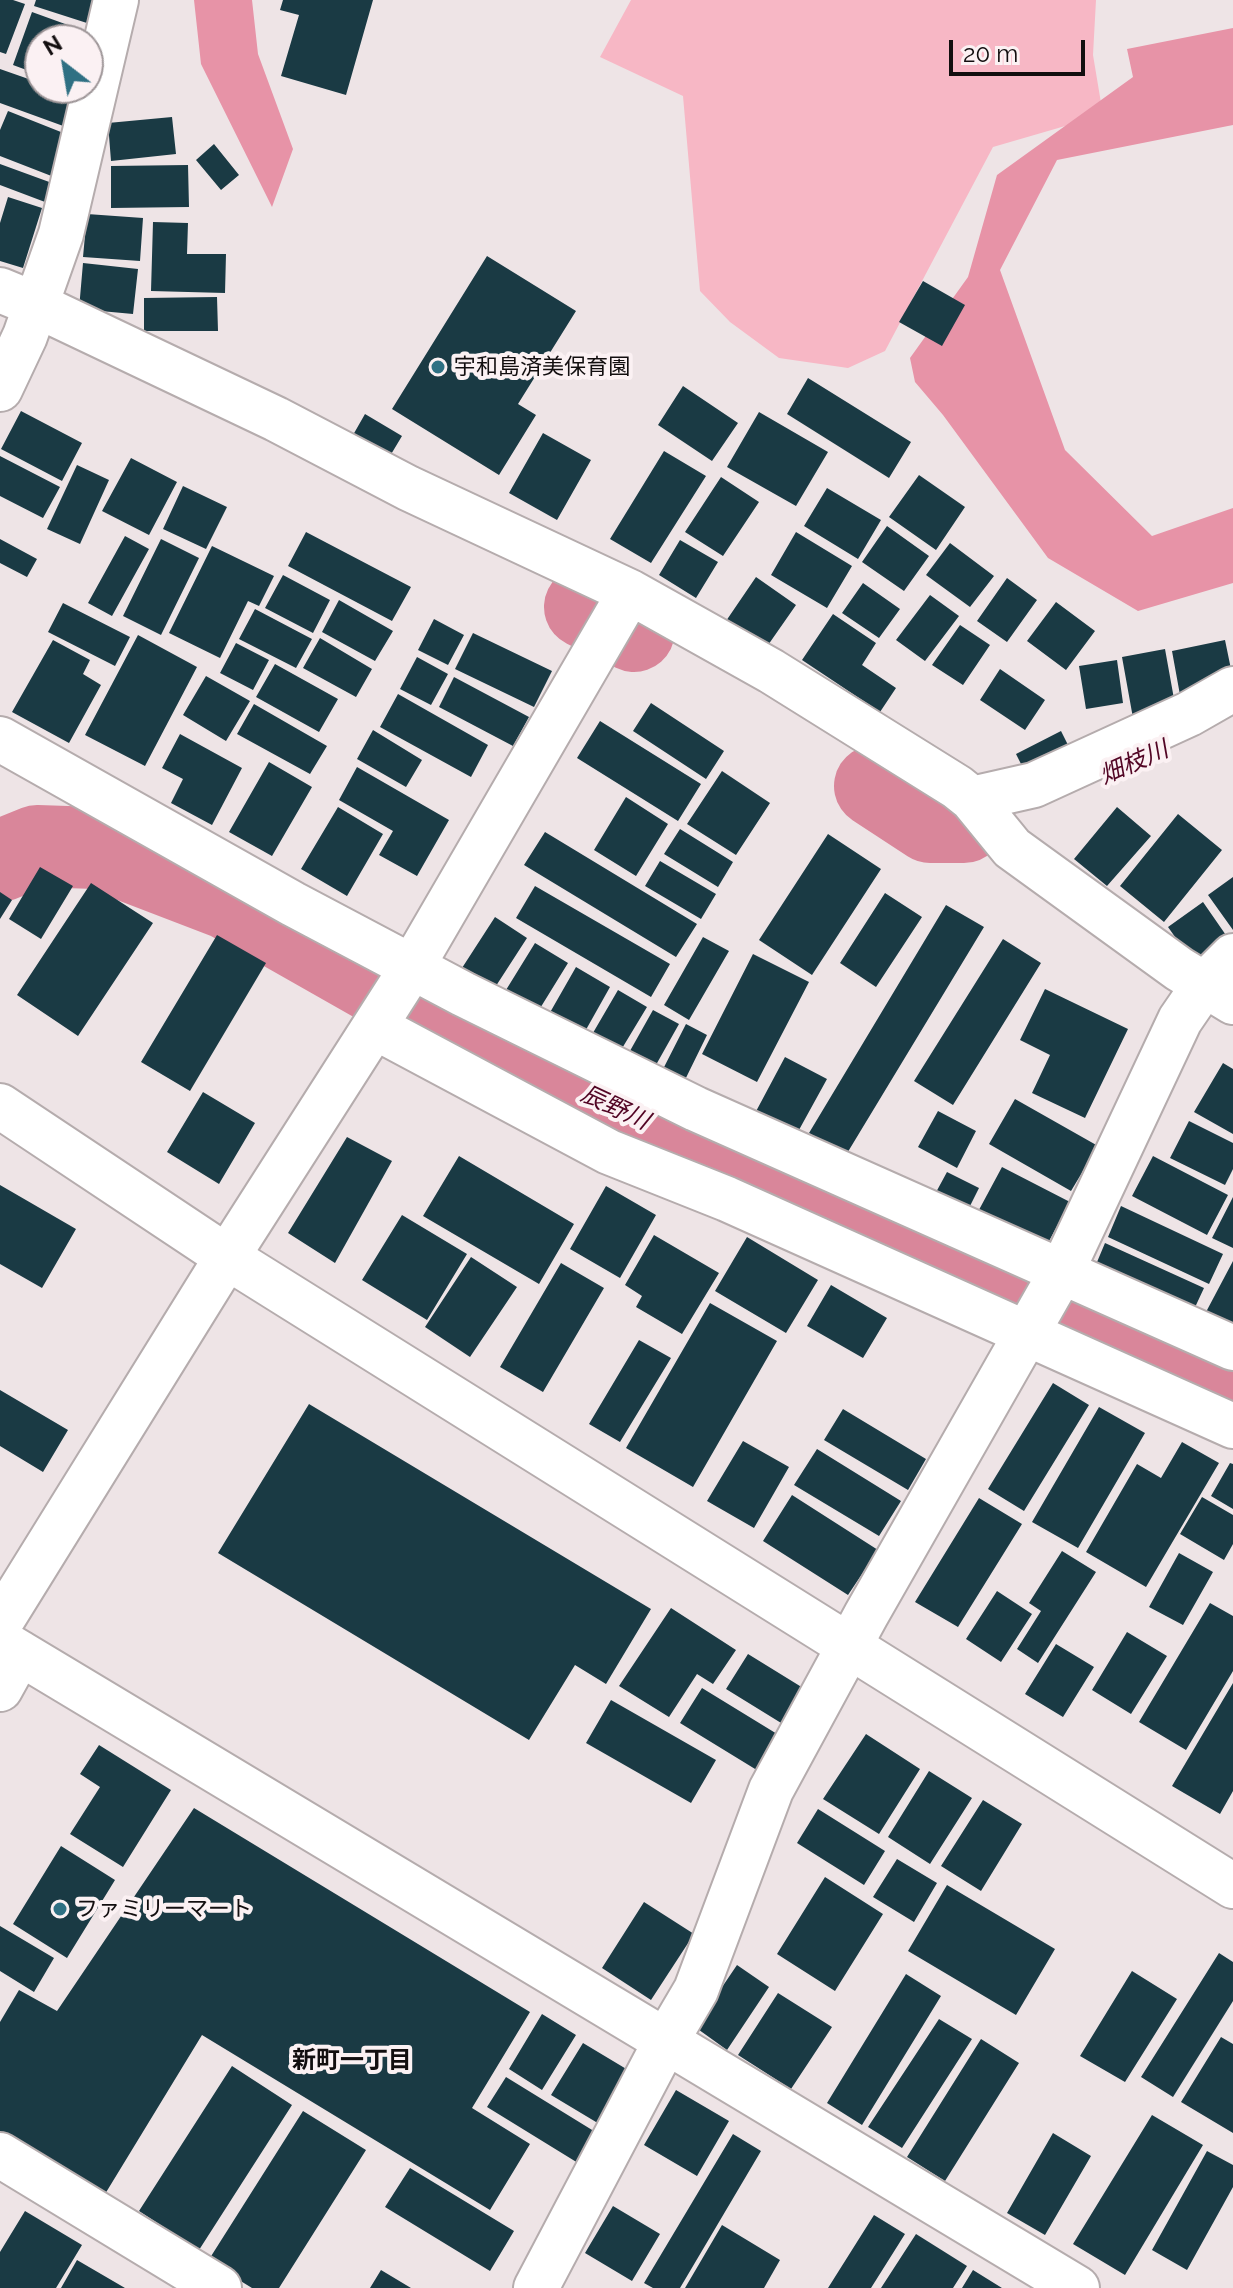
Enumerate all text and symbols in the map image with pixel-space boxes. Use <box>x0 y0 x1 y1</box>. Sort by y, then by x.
north arrow <box>24 24 104 104</box>
scale bar <box>953 24 1089 74</box>
text: N <box>39 30 67 61</box>
text: 20 m <box>963 39 1018 68</box>
place label: 宇和島済美保育園 <box>454 354 630 380</box>
marker: 宇和島済美保育園 <box>429 358 447 376</box>
water label: 畑枝川 <box>1095 735 1173 791</box>
water label: 辰野川 <box>576 1080 654 1136</box>
place label: ファミリーマート <box>76 1896 252 1922</box>
marker: ファミリーマート <box>51 1900 69 1918</box>
district label: 新町一丁目 <box>292 2047 412 2075</box>

